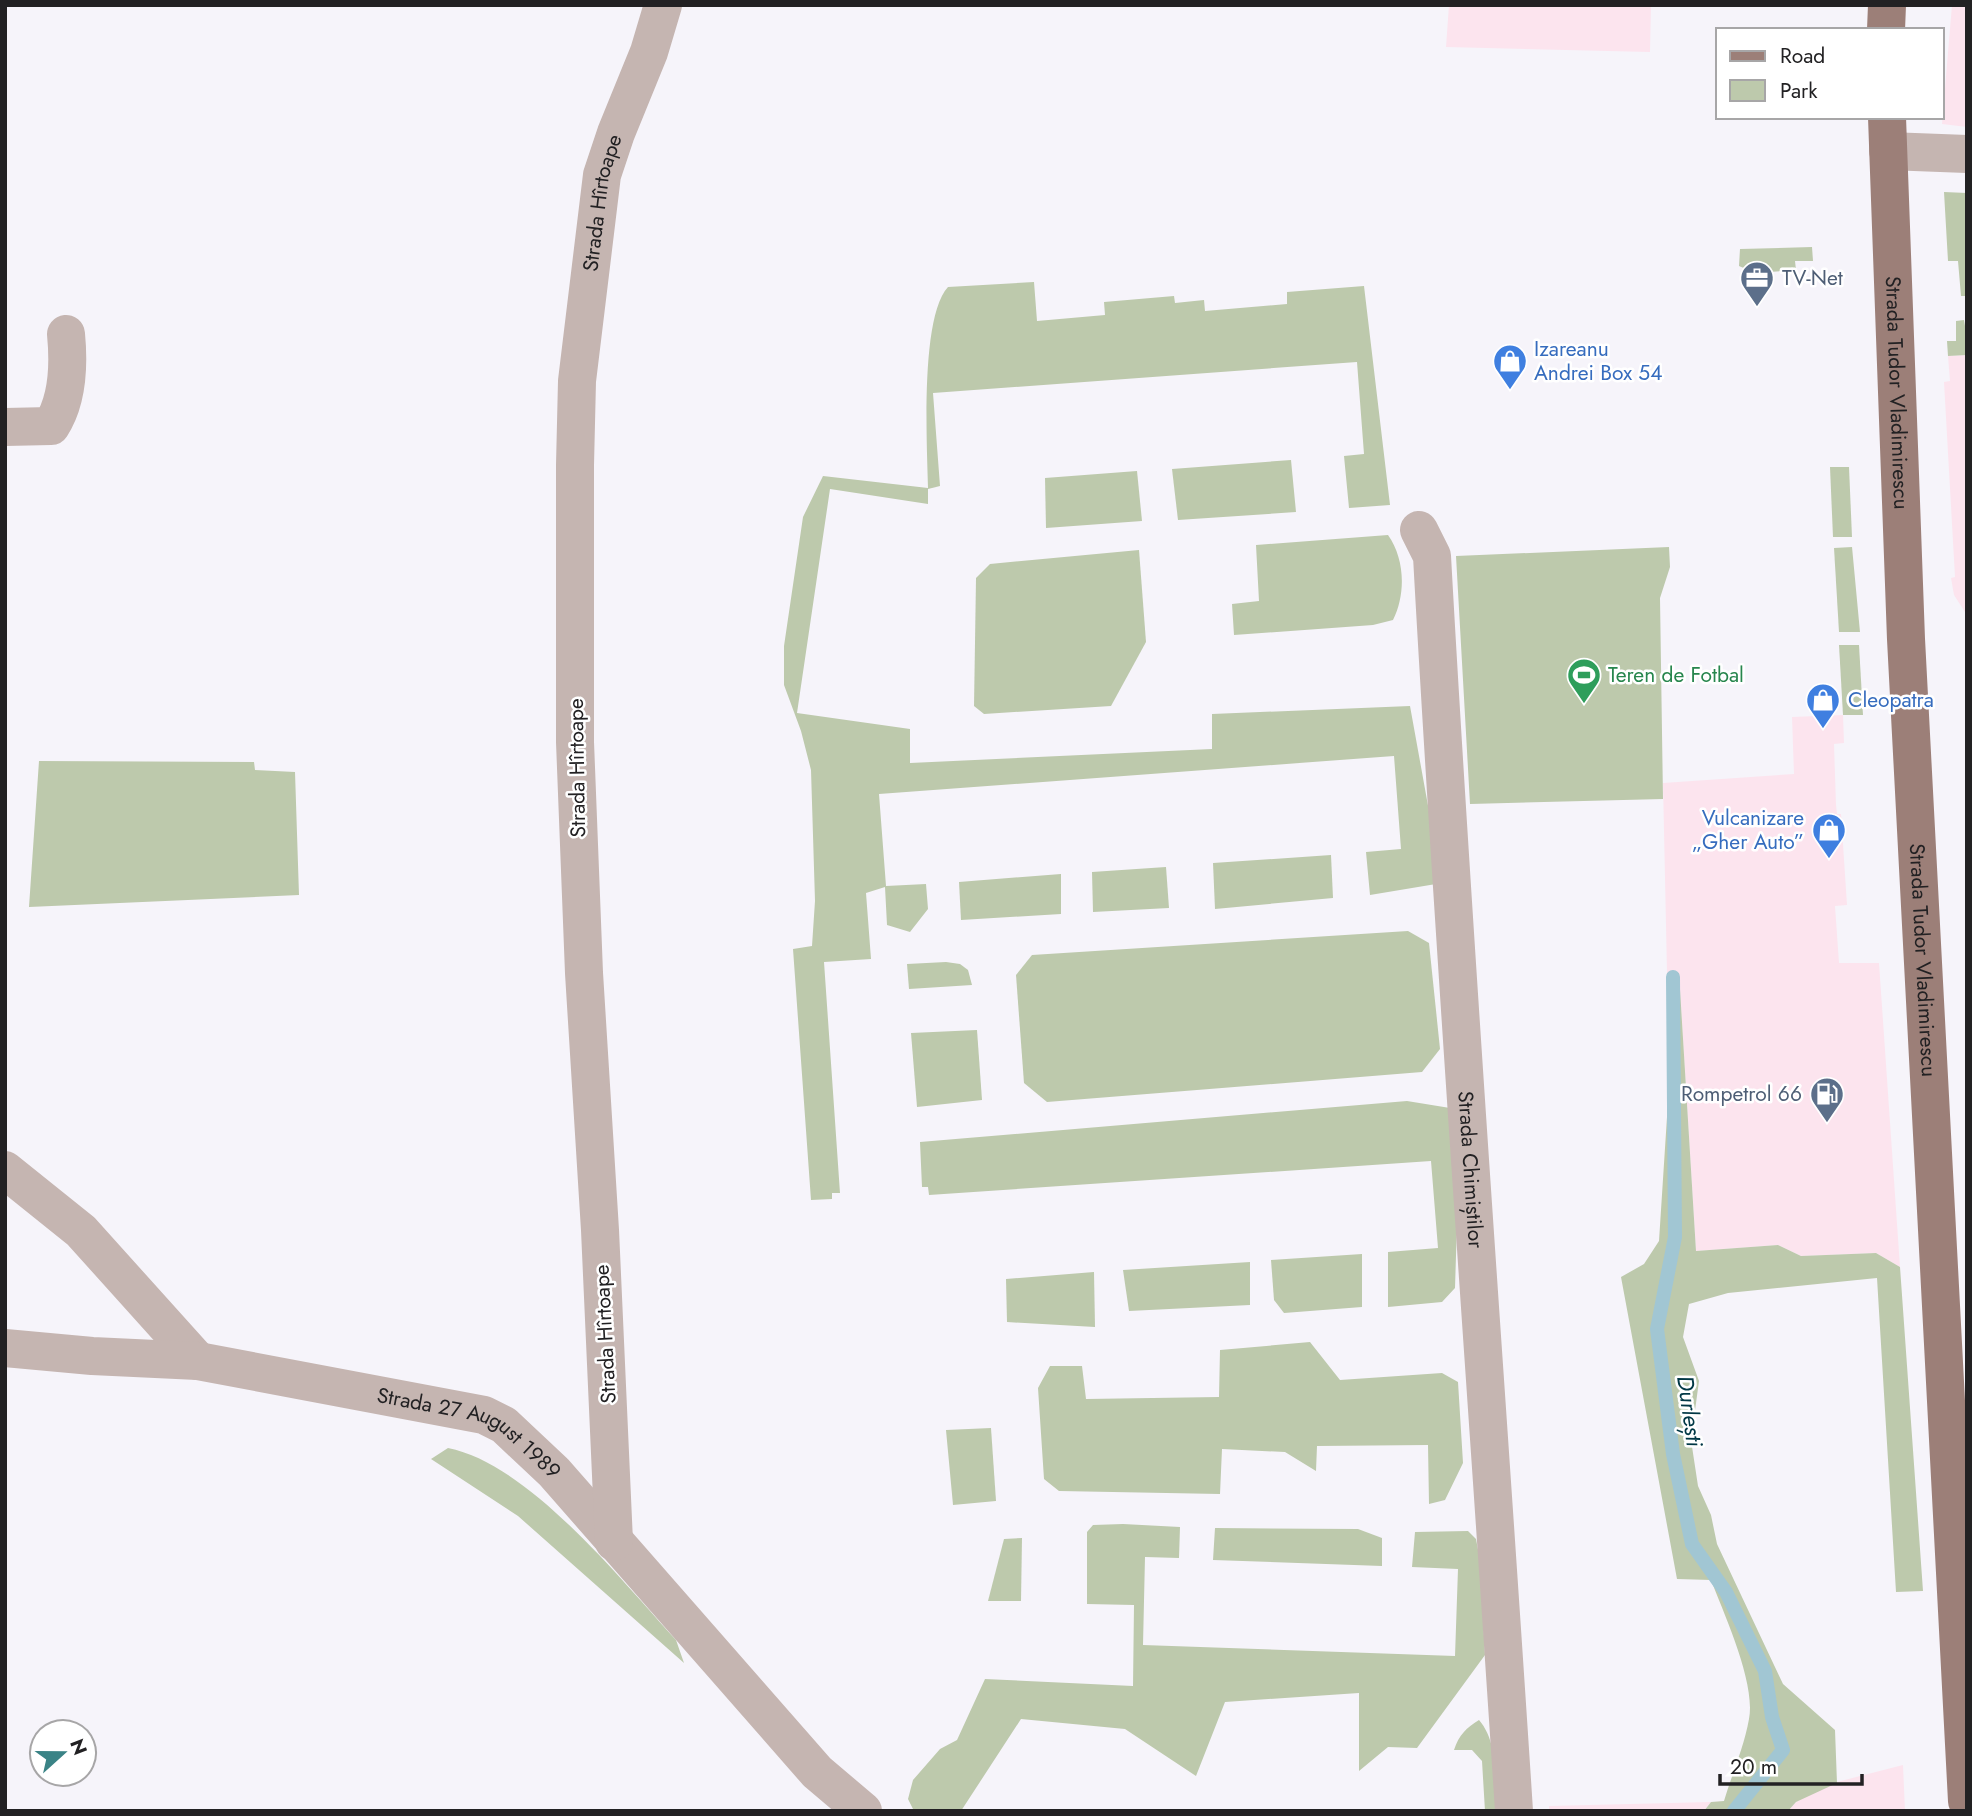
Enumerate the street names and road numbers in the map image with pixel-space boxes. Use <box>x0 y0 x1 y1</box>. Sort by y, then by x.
street label: Strada Hîrtoape <box>575 130 630 273</box>
street label: Strada Tudor Vladimirescu <box>1878 275 1916 510</box>
street label: Strada Hîrtoape <box>561 698 593 838</box>
street label: Strada Tudor Vladimirescu <box>1902 843 1944 1078</box>
street label: Strada Chimiștilor <box>1450 1090 1491 1250</box>
street label: Strada Hîrtoape <box>586 1263 624 1404</box>
street label: Strada 27 August 1989 <box>375 1380 568 1486</box>

